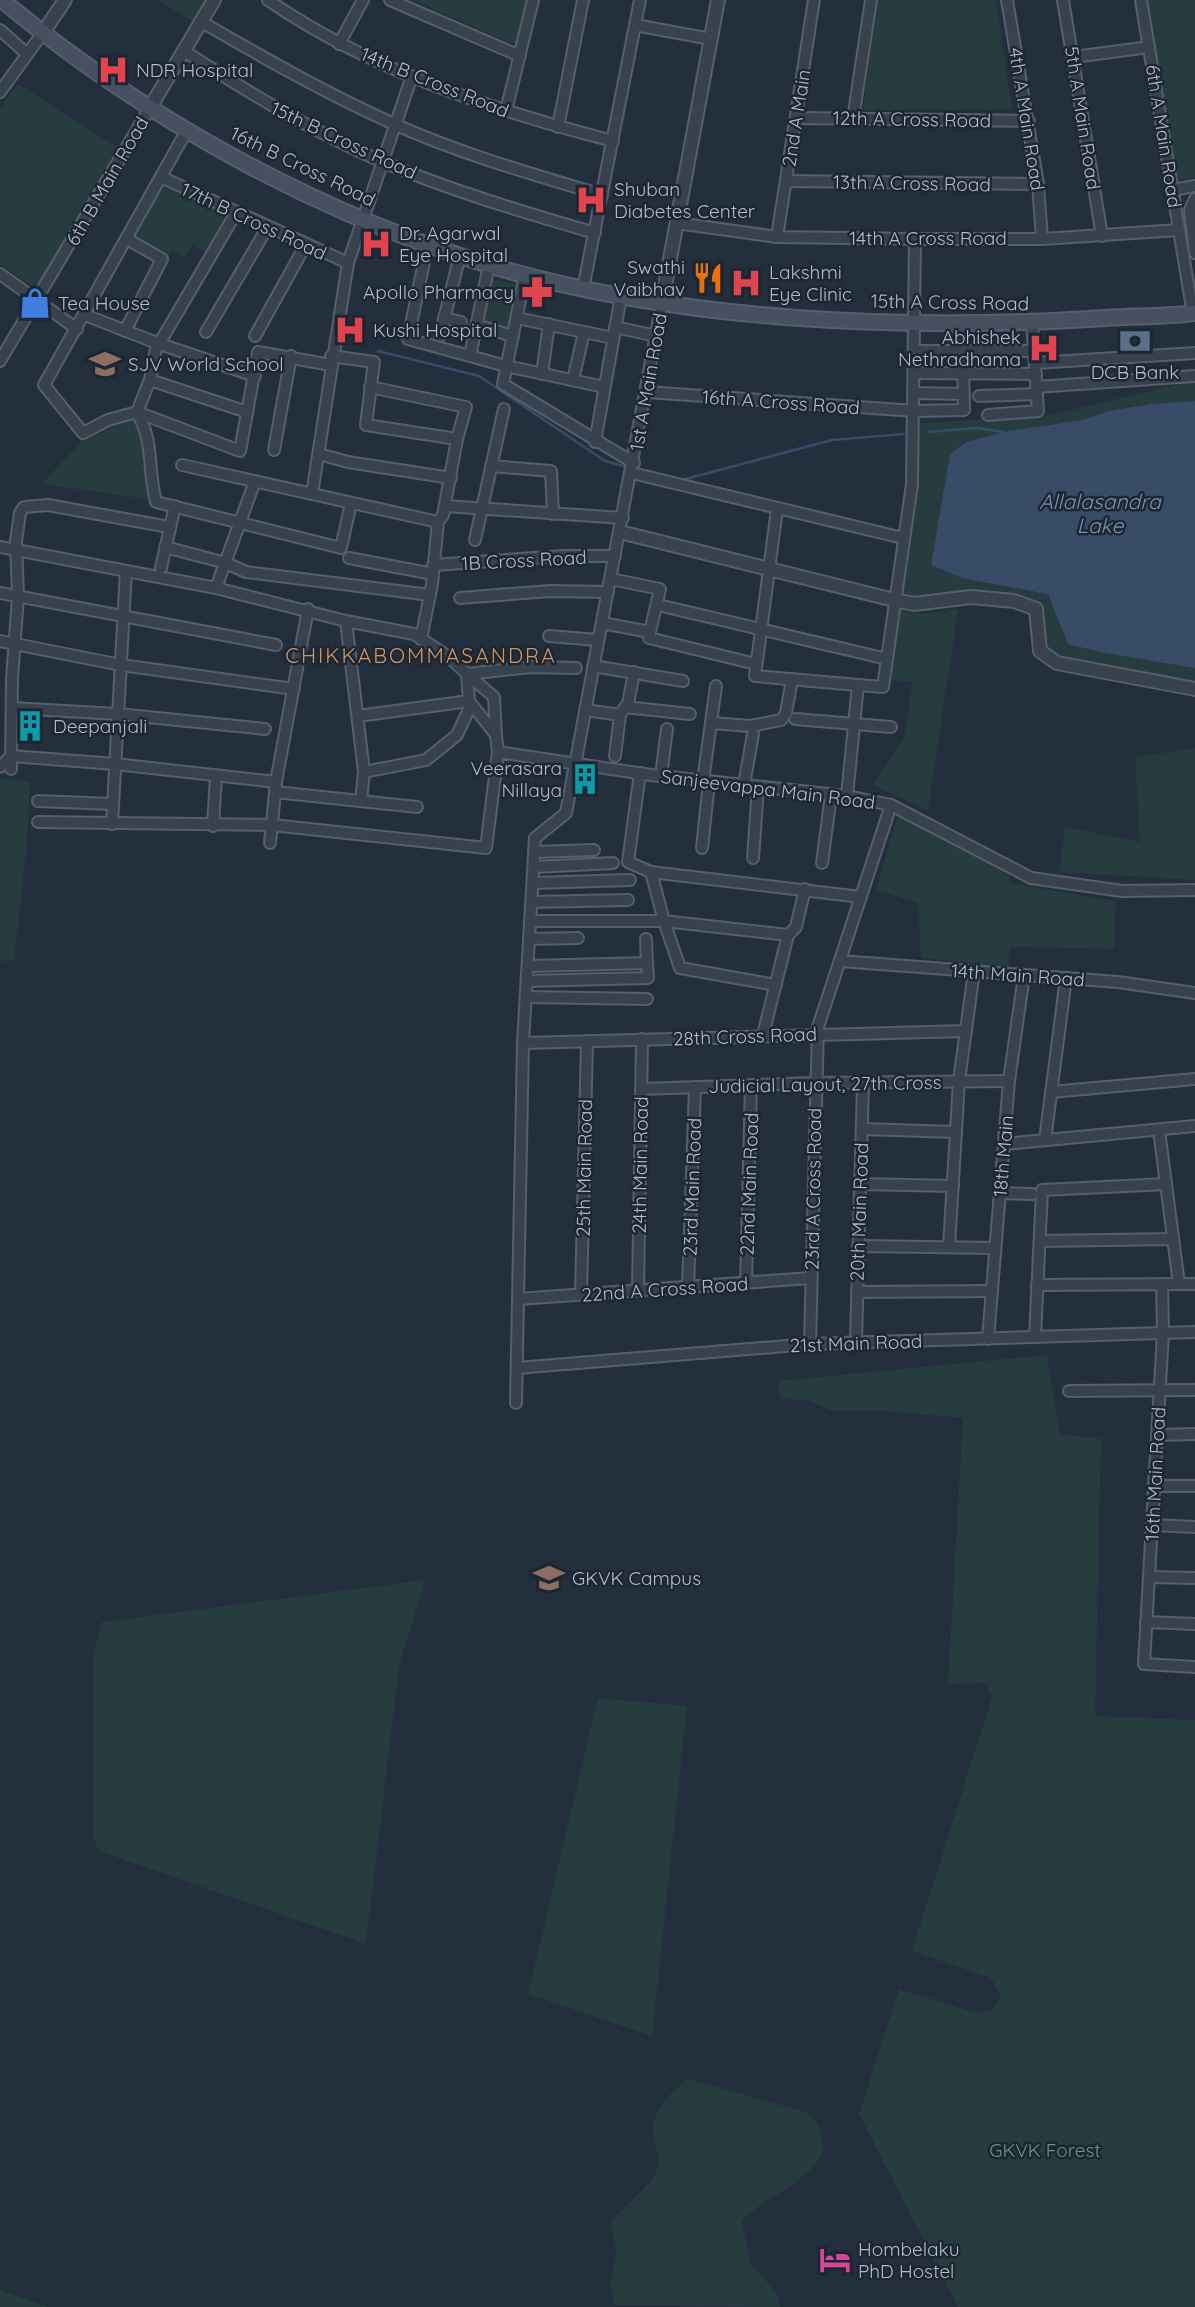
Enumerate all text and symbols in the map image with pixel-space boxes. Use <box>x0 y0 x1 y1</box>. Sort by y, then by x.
street label: 14th B Cross Road <box>357 41 513 123</box>
street label: 5th A Main Road <box>1060 45 1106 191</box>
street label: 4th A Main Road <box>1004 46 1050 192</box>
hospital icon: NDR Hospital <box>96 53 130 87</box>
place label: NDR Hospital <box>136 58 253 82</box>
street label: 6th A Main Road <box>1141 63 1187 209</box>
street label: 2nd A Main <box>776 68 816 168</box>
street label: 15th B Cross Road <box>267 96 421 184</box>
street label: 12th A Cross Road <box>833 106 991 132</box>
street label: 6th B Main Road <box>60 112 154 250</box>
street label: 16th B Cross Road <box>227 121 379 211</box>
street label: 13th A Cross Road <box>833 170 991 196</box>
street label: 17th B Cross Road <box>177 177 331 265</box>
place label: Shuban Diabetes Center <box>614 177 756 223</box>
hospital icon: Shuban Diabetes Center <box>574 183 608 217</box>
place label: Dr. Agarwal Eye Hospital <box>399 221 508 267</box>
street label: 14th A Cross Road <box>849 226 1007 250</box>
hospital icon: Dr. Agarwal Eye Hospital <box>359 227 393 261</box>
place label: Swathi Vaibhav <box>613 255 685 301</box>
place label: Lakshmi Eye Clinic <box>769 260 852 306</box>
restaurant icon: Swathi Vaibhav <box>691 261 725 295</box>
hospital icon: Lakshmi Eye Clinic <box>729 266 763 300</box>
pharmacy icon: Apollo Pharmacy <box>520 275 554 309</box>
place label: Apollo Pharmacy <box>363 280 514 304</box>
shop icon: Tea House <box>18 286 52 320</box>
street label: 15th A Cross Road <box>871 289 1029 315</box>
place label: Tea House <box>58 291 150 315</box>
street label: 1st A Main Road <box>624 311 672 453</box>
hospital icon: Kushi Hospital <box>333 313 367 347</box>
place label: Kushi Hospital <box>373 318 497 342</box>
bank icon: DCB Bank <box>1118 324 1152 358</box>
place label: Abhishek Nethradhama <box>898 325 1021 371</box>
hospital icon: Abhishek Nethradhama <box>1027 331 1061 365</box>
school or university icon: SJV World School <box>88 347 122 381</box>
place label: SJV World School <box>128 352 284 376</box>
place label: DCB Bank <box>1091 360 1179 384</box>
street label: 16th A Cross Road <box>701 385 861 419</box>
water label: Allalasandra Lake <box>1039 488 1162 538</box>
street label: 1B Cross Road <box>461 545 587 575</box>
district label: CHIKKABOMMASANDRA <box>285 642 557 668</box>
building icon: Deepanjali <box>13 709 47 743</box>
place label: Deepanjali <box>53 714 147 738</box>
place label: Veerasara Nillaya <box>471 756 562 802</box>
building icon: Veerasara Nillaya <box>568 762 602 796</box>
street label: Sanjeevappa Main Road <box>660 764 876 814</box>
street label: 14th Main Road <box>950 958 1086 992</box>
street label: 28th Cross Road <box>673 1021 817 1051</box>
street label: Judicial Layout, 27th Cross <box>708 1070 942 1098</box>
street label: 24th Main Road <box>627 1096 653 1234</box>
street label: 25th Main Road <box>571 1099 597 1237</box>
street label: 23rd A Cross Road <box>800 1108 826 1270</box>
street label: 22nd Main Road <box>735 1112 763 1256</box>
street label: 18th Main <box>987 1114 1019 1198</box>
street label: 23rd Main Road <box>678 1117 706 1257</box>
street label: 20th Main Road <box>845 1142 873 1282</box>
street label: 22nd A Cross Road <box>581 1271 749 1307</box>
street label: 21st Main Road <box>789 1329 923 1357</box>
street label: 16th Main Road <box>1140 1406 1170 1542</box>
school or university icon: GKVK Campus <box>532 1561 566 1595</box>
place label: GKVK Campus <box>572 1566 701 1590</box>
park label: GKVK Forest <box>989 2138 1101 2162</box>
place label: Hombelaku PhD Hostel <box>858 2237 960 2283</box>
hotel icon: Hombelaku PhD Hostel <box>818 2243 852 2277</box>

